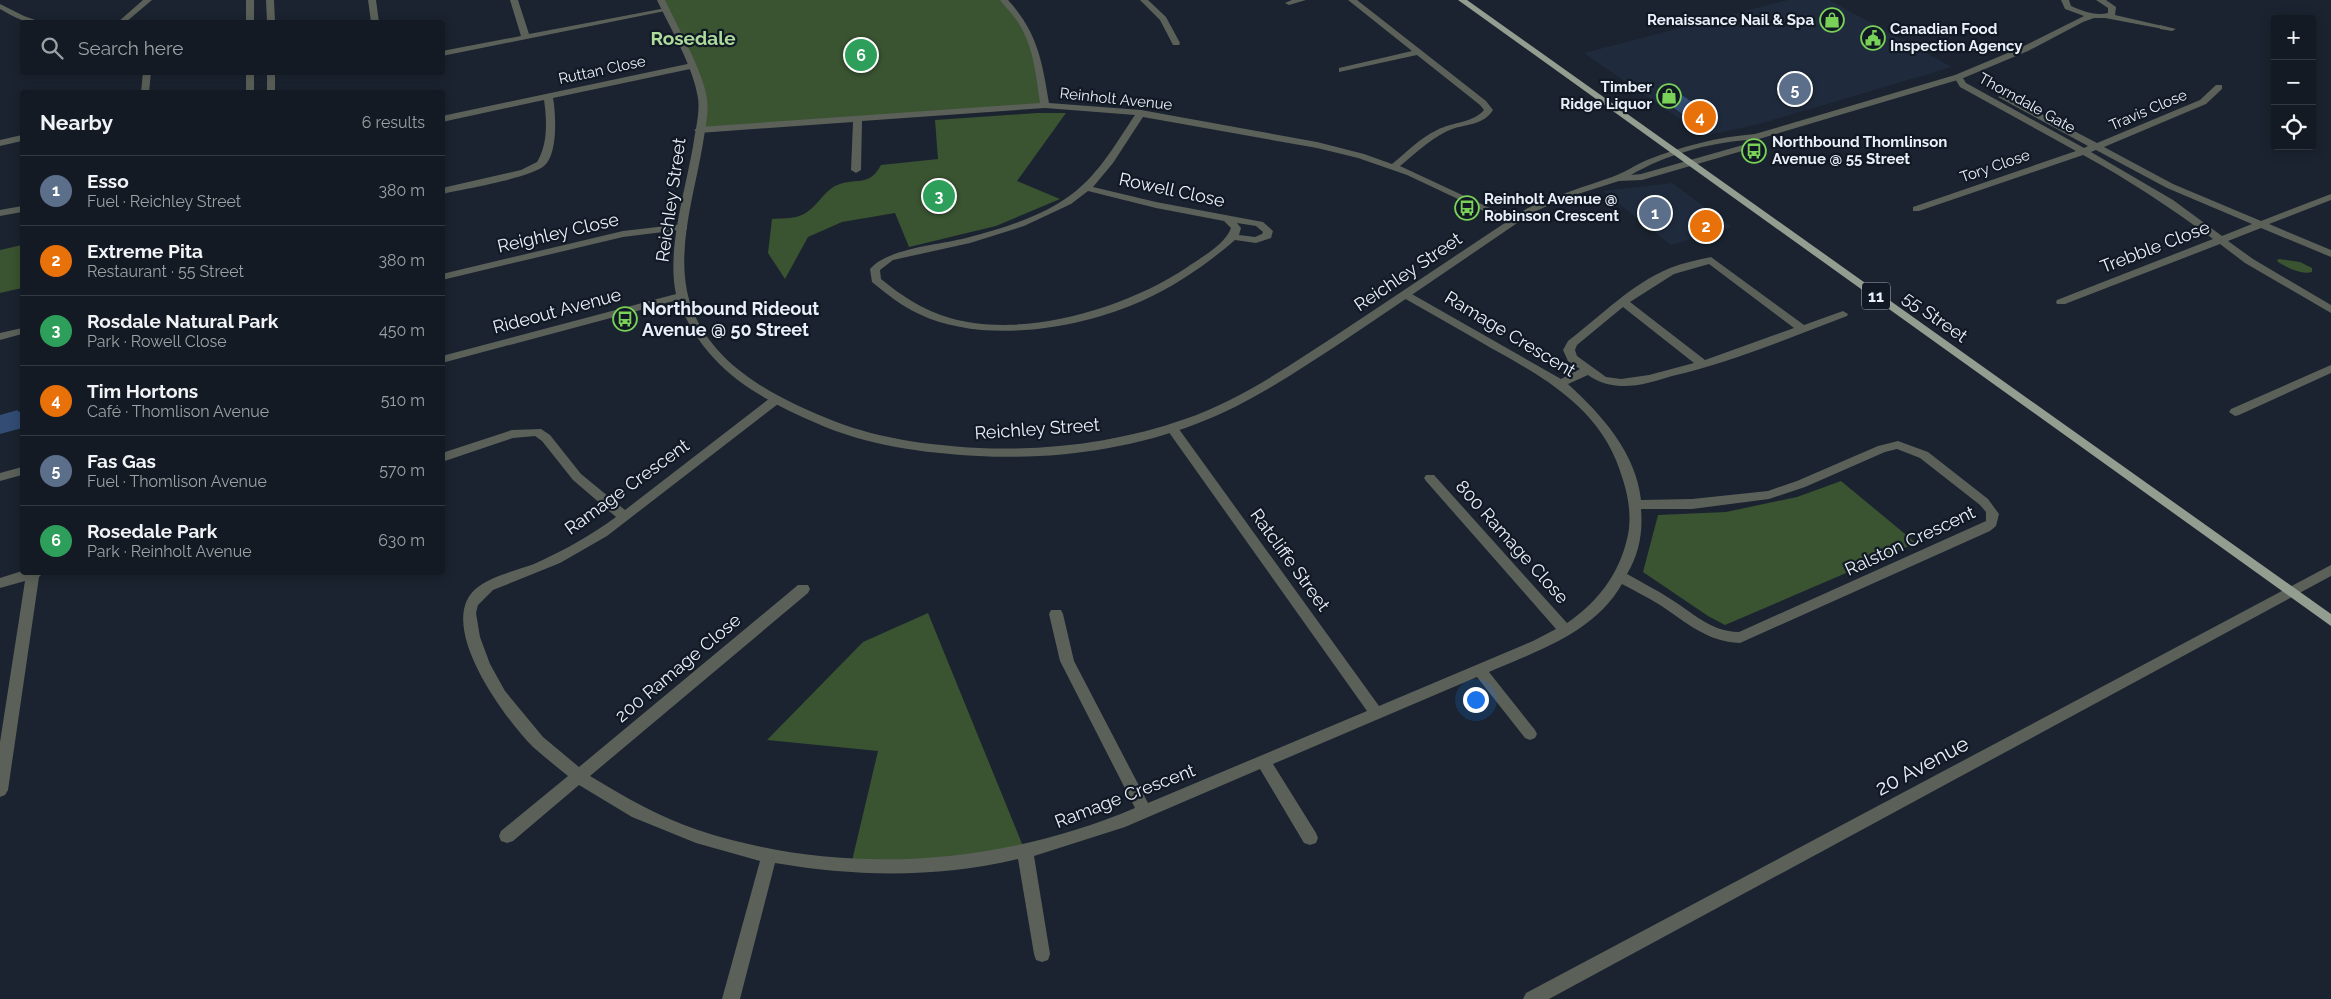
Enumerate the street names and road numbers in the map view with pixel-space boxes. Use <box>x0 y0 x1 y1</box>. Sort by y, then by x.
street label: Ruttan Close <box>557 52 647 88</box>
street label: Thorndale Gate <box>1976 69 2079 137</box>
street label: Reinholt Avenue <box>1059 84 1173 114</box>
street label: Travis Close <box>2106 85 2190 134</box>
street label: Reichley Street <box>651 136 690 263</box>
street label: Tory Close <box>1958 146 2032 186</box>
street label: Rowell Close <box>1117 168 1227 211</box>
street label: Reighley Close <box>495 208 621 257</box>
street label: Trebble Close <box>2097 216 2213 277</box>
street label: Reichley Street <box>1350 228 1466 315</box>
road number: 11 <box>1862 282 1890 310</box>
street label: Rideout Avenue <box>490 283 624 338</box>
street label: Ramage Crescent <box>1441 286 1579 381</box>
street label: 55 Street <box>1899 287 1972 346</box>
street label: Reichley Street <box>974 414 1100 443</box>
street label: Ramage Crescent <box>560 434 693 539</box>
street label: 800 Ramage Close <box>1452 476 1574 608</box>
street label: Ralston Crescent <box>1841 501 1978 580</box>
street label: Ratcliffe Street <box>1246 505 1335 615</box>
street label: 200 Ramage Close <box>611 609 745 726</box>
street label: 20 Avenue <box>1871 731 1973 801</box>
street label: Ramage Crescent <box>1052 759 1198 832</box>

